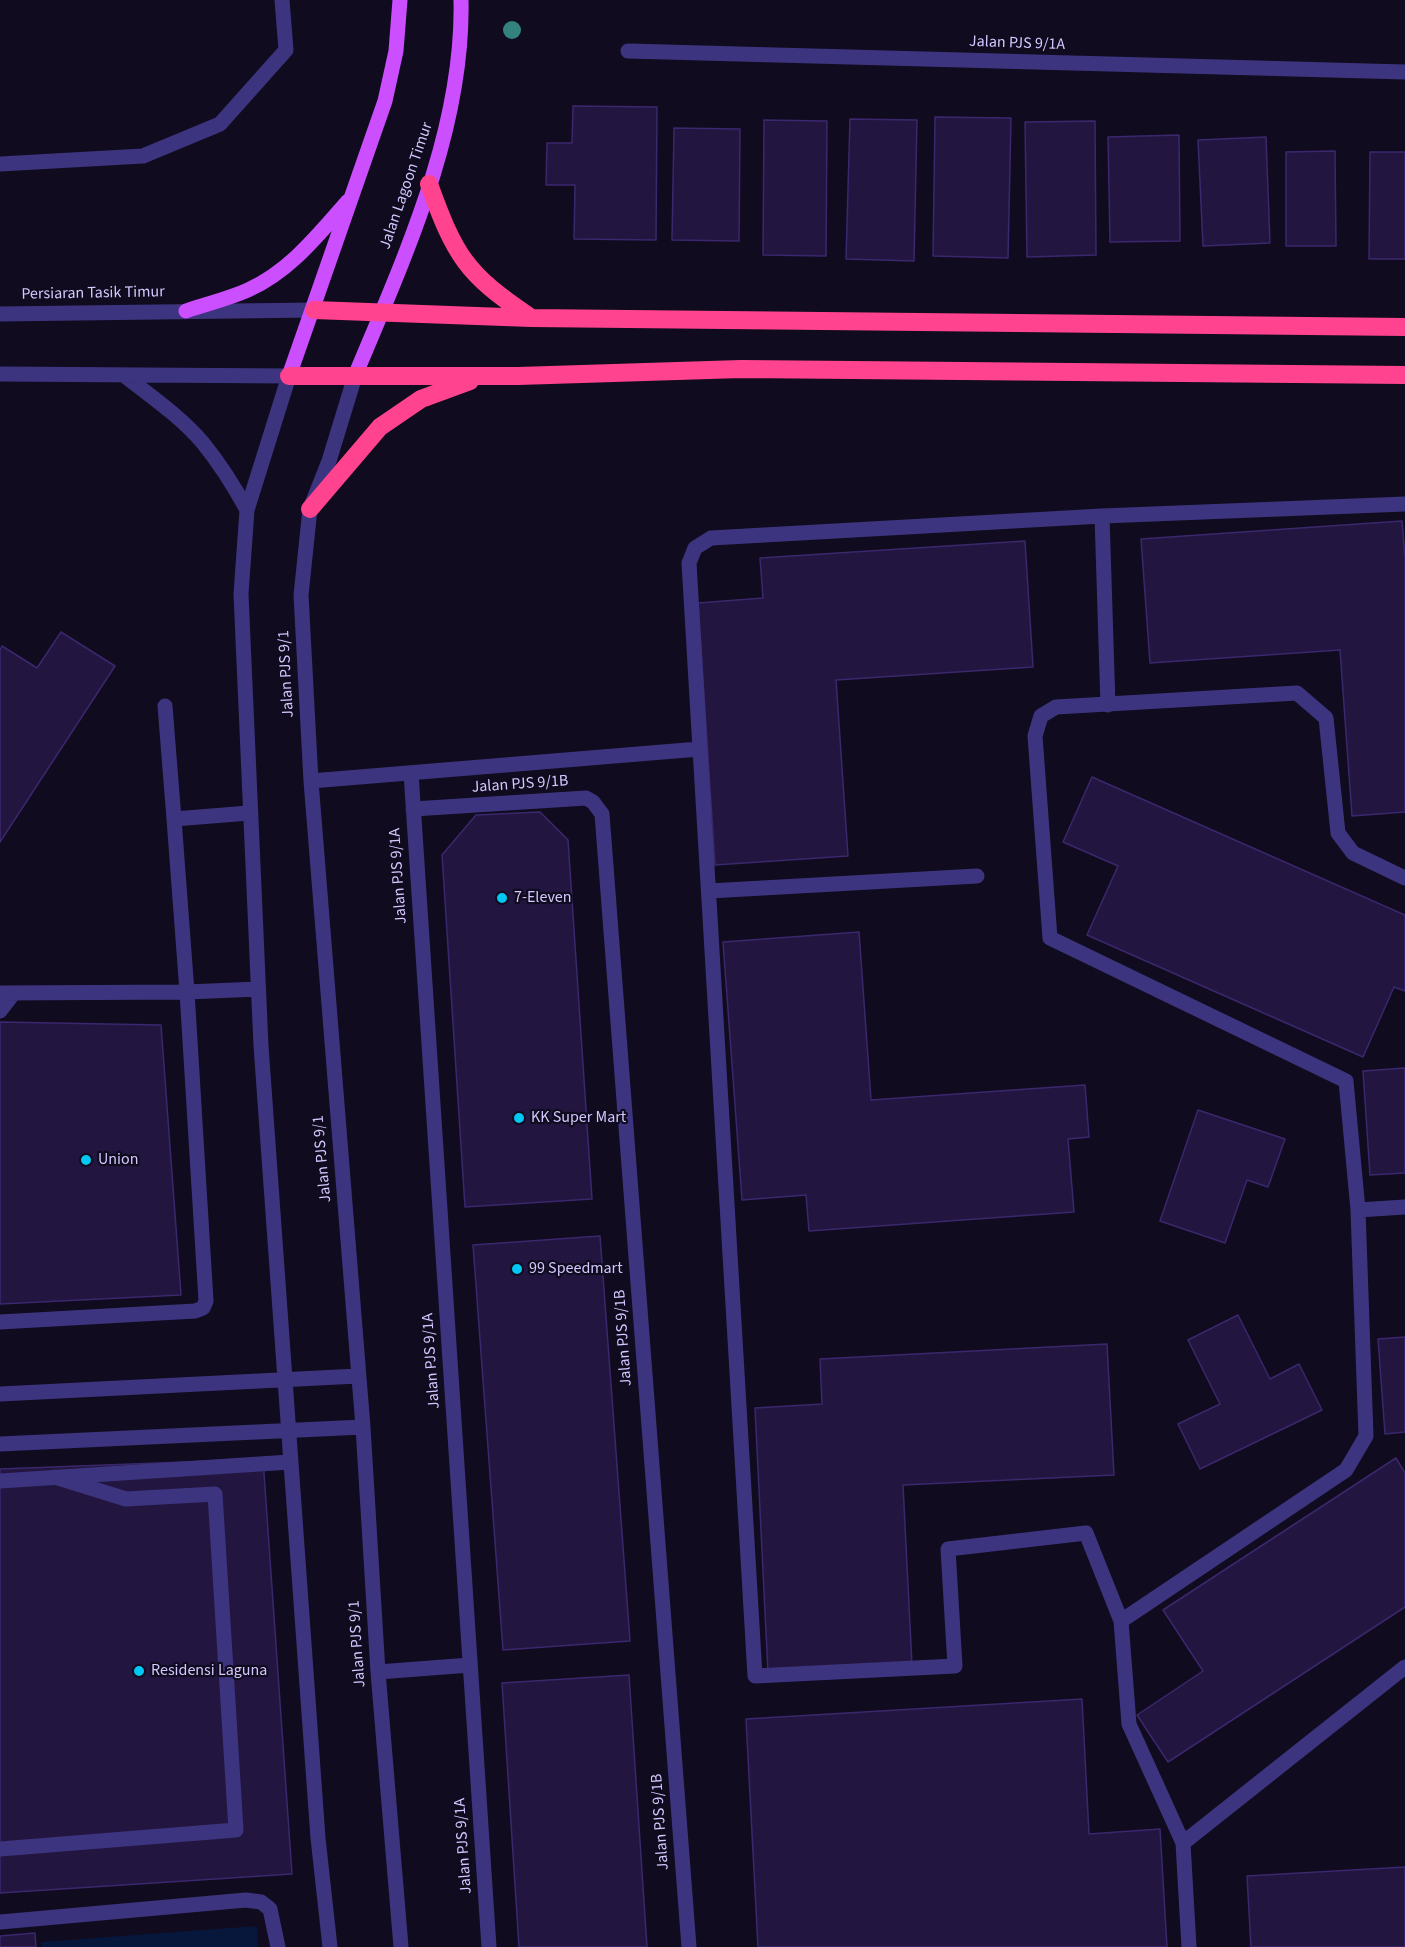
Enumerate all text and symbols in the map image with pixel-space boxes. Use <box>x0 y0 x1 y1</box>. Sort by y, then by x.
street label: Jalan PJS 9/1A <box>969 33 1065 55</box>
street label: Jalan Lagoon Timur <box>376 120 438 252</box>
street label: Persiaran Tasik Timur <box>21 283 165 305</box>
street label: Jalan PJS 9/1 <box>275 630 299 718</box>
street label: Jalan PJS 9/1B <box>471 772 569 798</box>
street label: Jalan PJS 9/1A <box>386 827 412 925</box>
place label: 7-Eleven <box>514 888 572 908</box>
marker: 7-Eleven <box>495 891 509 905</box>
place label: KK Super Mart <box>531 1108 626 1128</box>
marker: KK Super Mart <box>512 1111 526 1125</box>
street label: Jalan PJS 9/1 <box>310 1115 336 1203</box>
place label: Union <box>98 1150 138 1170</box>
marker: Union <box>79 1153 93 1167</box>
place label: 99 Speedmart <box>529 1259 623 1279</box>
marker: 99 Speedmart <box>510 1262 524 1276</box>
street label: Jalan PJS 9/1B <box>611 1289 637 1387</box>
street label: Jalan PJS 9/1A <box>419 1312 445 1410</box>
street label: Jalan PJS 9/1 <box>345 1600 371 1688</box>
place label: Residensi Laguna <box>151 1661 267 1681</box>
marker: Residensi Laguna <box>132 1664 146 1678</box>
street label: Jalan PJS 9/1B <box>648 1773 674 1871</box>
street label: Jalan PJS 9/1A <box>451 1797 477 1895</box>

